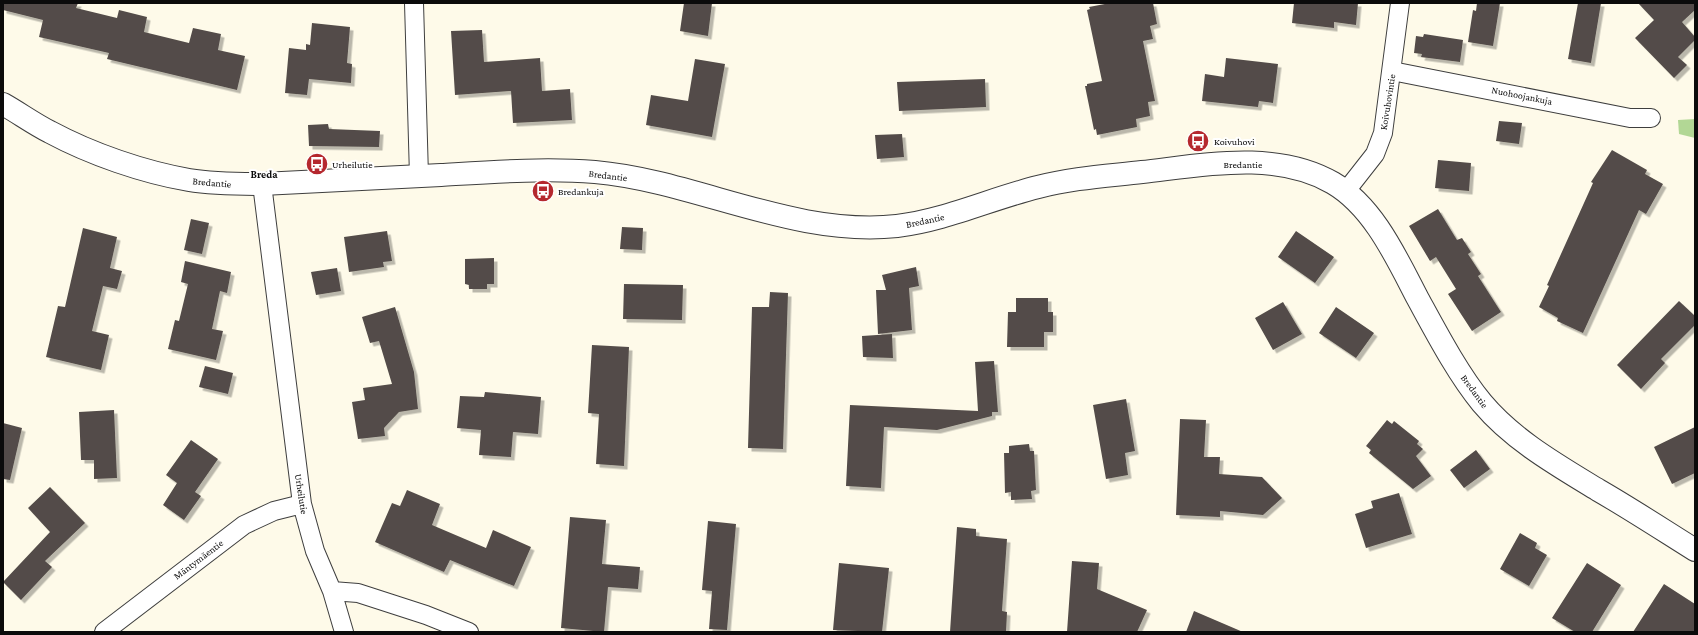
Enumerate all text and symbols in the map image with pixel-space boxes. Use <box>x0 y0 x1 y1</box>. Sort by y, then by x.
street label: Koivuhovintie <box>1378 73 1397 131</box>
street label: Nuohoojankuja <box>1490 84 1554 108</box>
bus stop icon: Koivuhovi <box>1185 128 1211 154</box>
place label: Koivuhovi <box>1214 136 1255 147</box>
bus stop icon: Urheilutie <box>304 151 330 177</box>
place label: Urheilutie <box>332 159 373 170</box>
street label: Bredantie <box>1224 159 1263 170</box>
district label: Breda <box>250 168 278 180</box>
street label: Bredantie <box>588 168 628 183</box>
street label: Bredantie <box>192 175 232 190</box>
bus stop icon: Bredankuja <box>530 178 556 204</box>
place label: Bredankuja <box>558 186 604 198</box>
street label: Bredantie <box>905 211 946 230</box>
street label: Bredantie <box>1459 372 1491 411</box>
street label: Urheilutie <box>293 473 310 516</box>
street label: Mäntymäentie <box>171 537 226 582</box>

